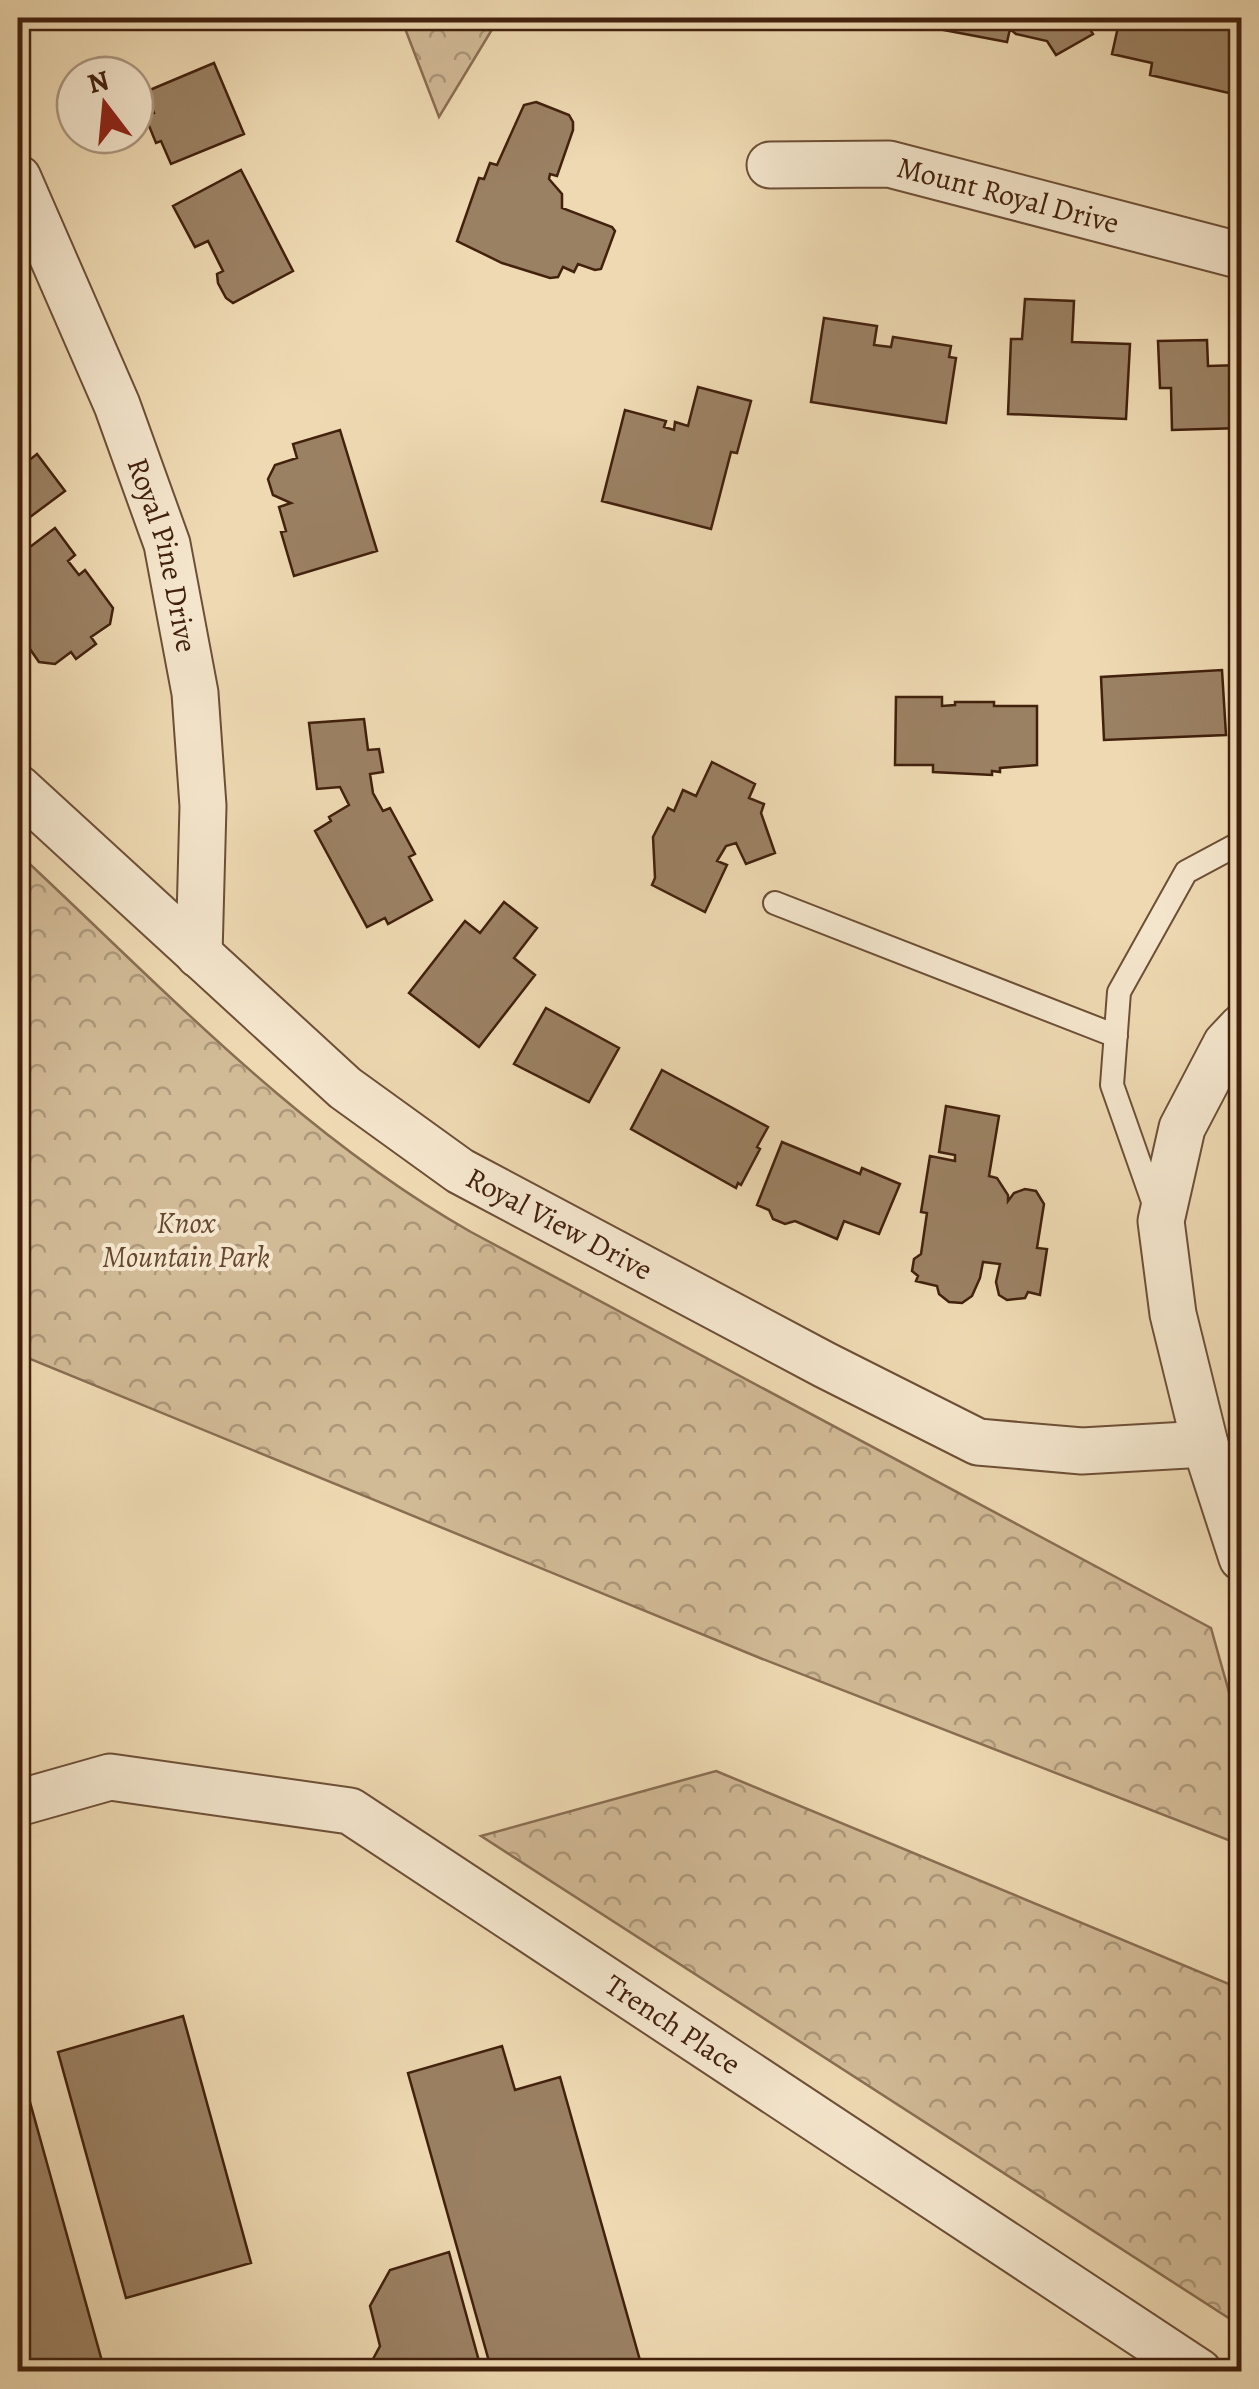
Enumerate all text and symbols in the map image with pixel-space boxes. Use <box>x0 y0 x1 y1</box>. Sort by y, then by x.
north arrow <box>55 55 155 155</box>
text: N <box>83 61 113 103</box>
street label: Mount Royal Drive <box>893 147 1123 243</box>
street label: Royal Pine Drive <box>118 452 207 655</box>
street label: Royal View Drive <box>459 1158 659 1290</box>
park label: Knox Mountain Park <box>102 1203 270 1277</box>
street label: Trench Place <box>597 1965 749 2084</box>

